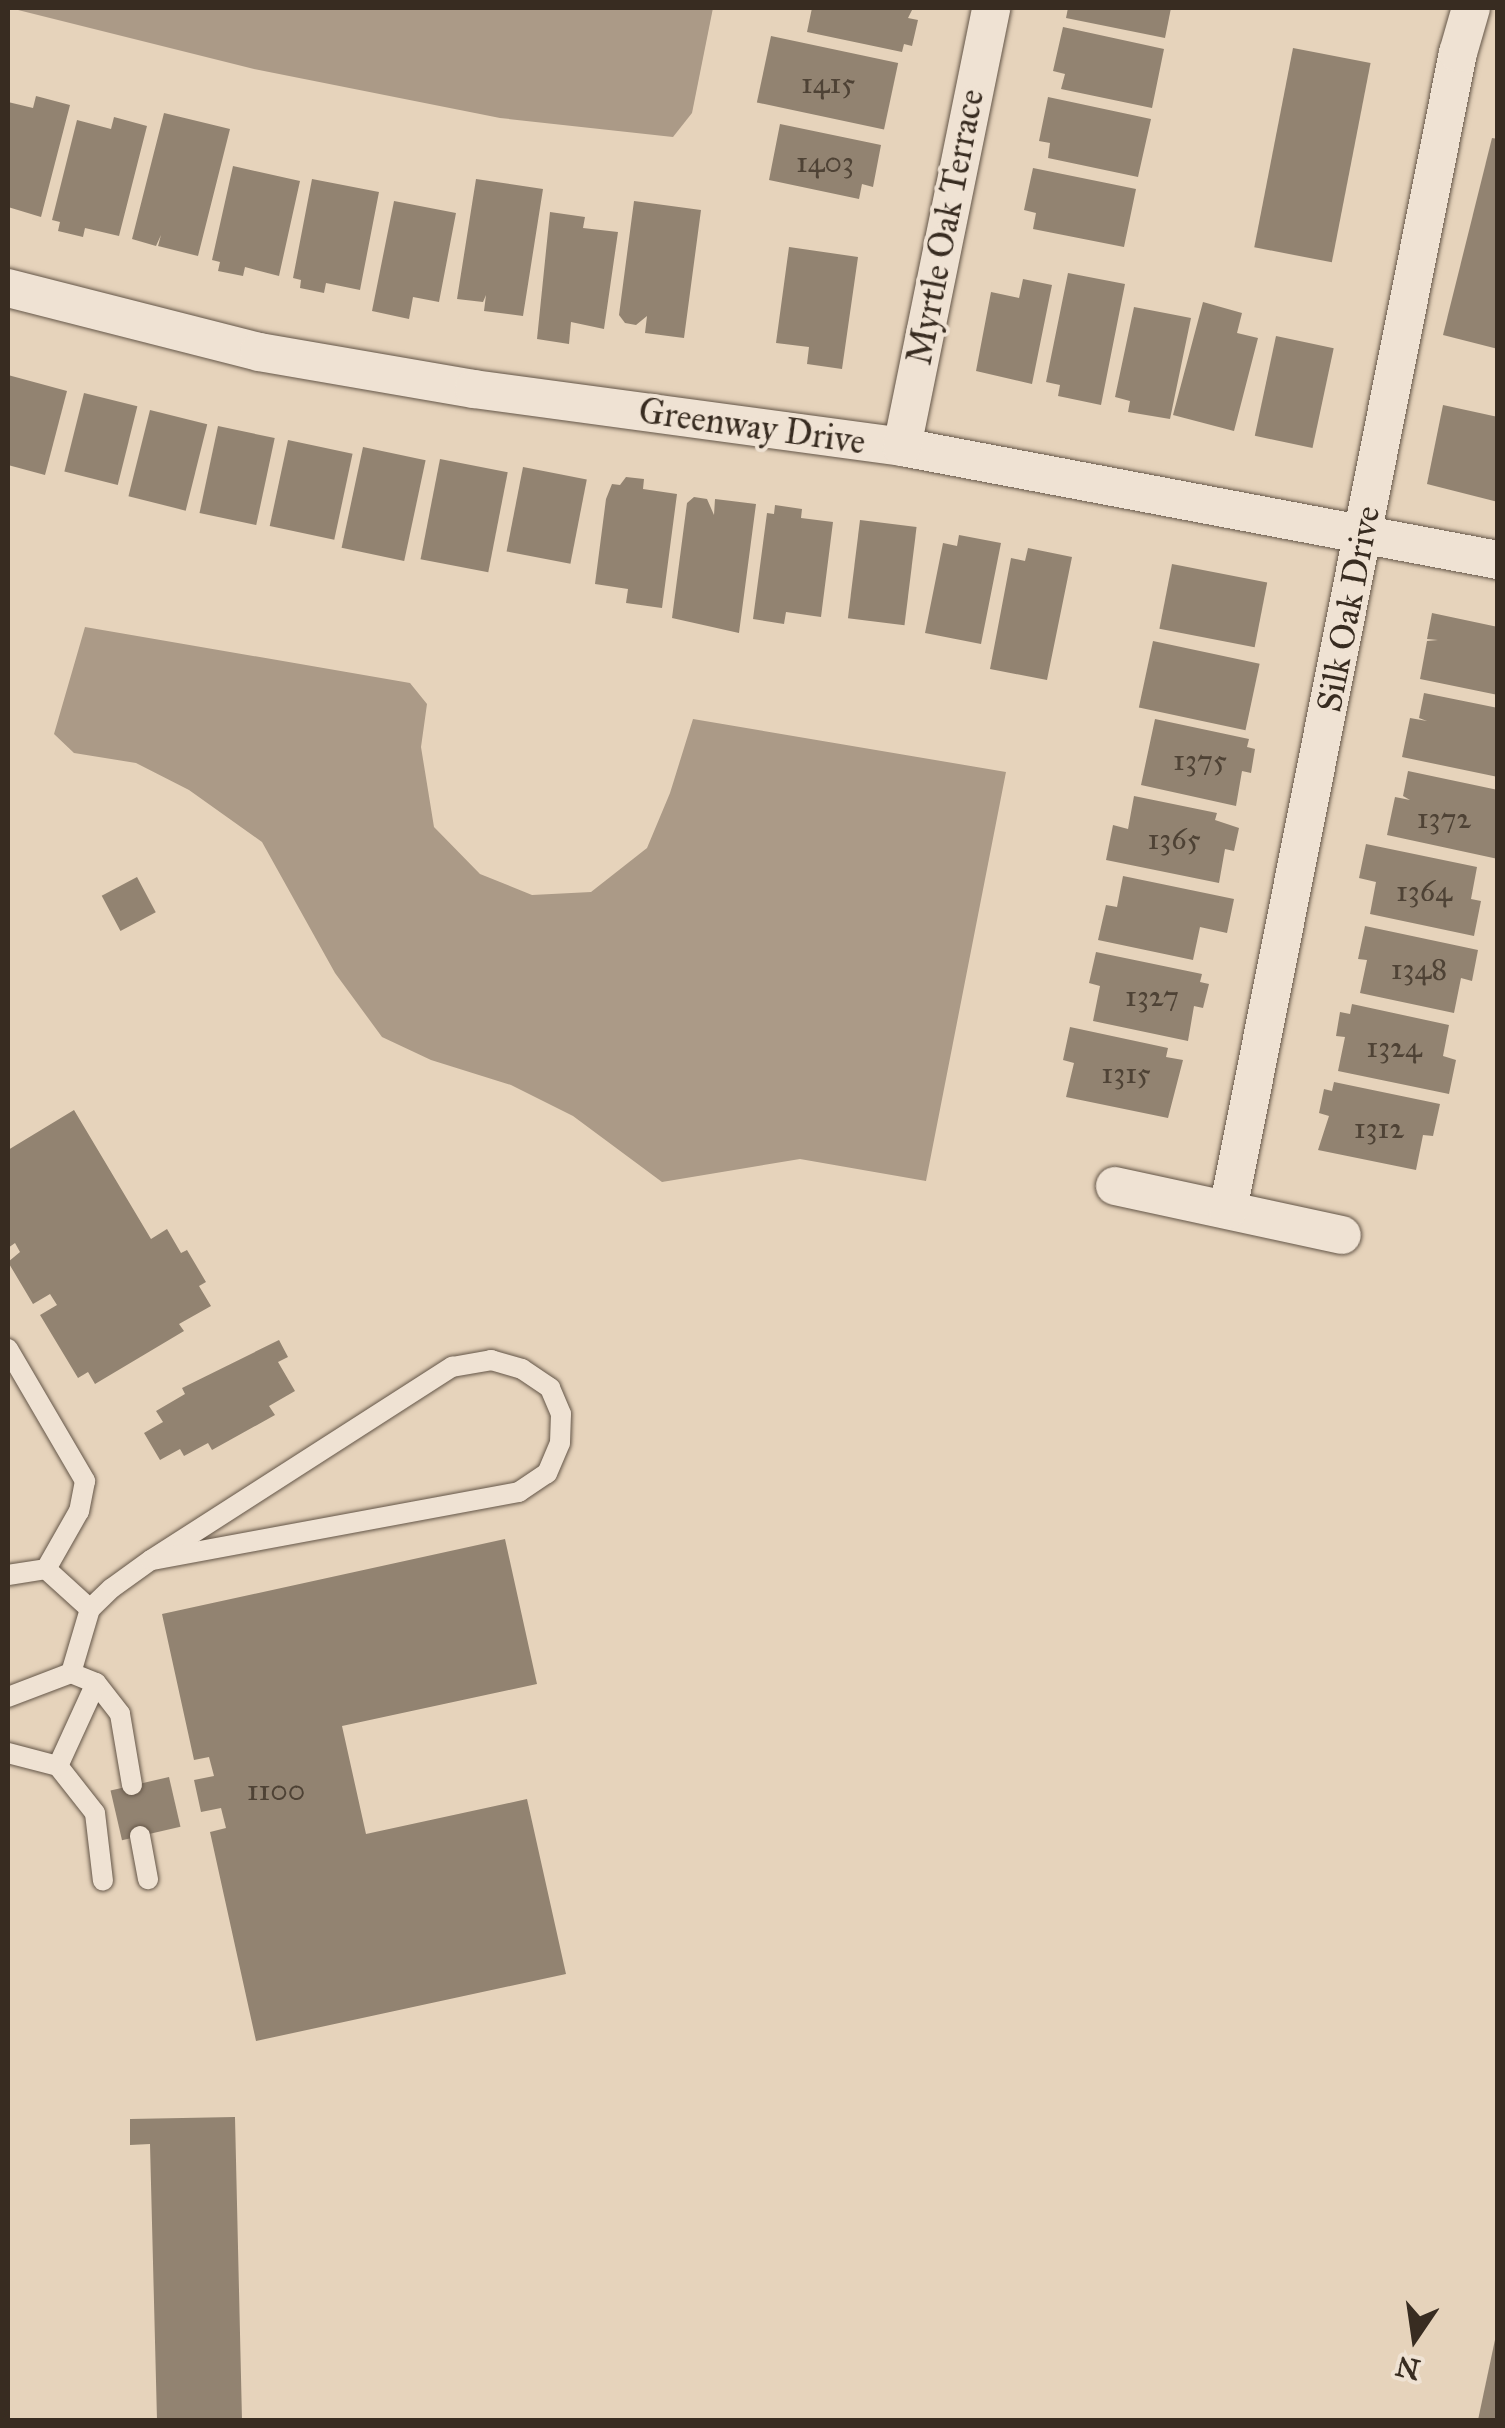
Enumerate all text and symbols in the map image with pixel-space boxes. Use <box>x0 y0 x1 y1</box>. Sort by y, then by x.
house number: 1415 <box>801 65 855 101</box>
street label: Myrtle Oak Terrace <box>899 86 993 368</box>
house number: 1403 <box>796 144 854 180</box>
street label: Greenway Drive <box>636 390 868 464</box>
street label: Silk Oak Drive <box>1308 502 1390 716</box>
house number: 1375 <box>1173 742 1227 778</box>
house number: 1372 <box>1417 800 1471 836</box>
house number: 1365 <box>1147 821 1201 857</box>
house number: 1364 <box>1396 873 1452 909</box>
house number: 1348 <box>1391 951 1447 987</box>
house number: 1327 <box>1125 978 1179 1014</box>
house number: 1324 <box>1366 1029 1422 1065</box>
house number: 1315 <box>1101 1055 1151 1091</box>
house number: 1312 <box>1354 1110 1404 1146</box>
house number: 1100 <box>247 1772 305 1808</box>
north arrow <box>1365 2288 1465 2388</box>
text: N <box>1393 2348 1424 2387</box>

